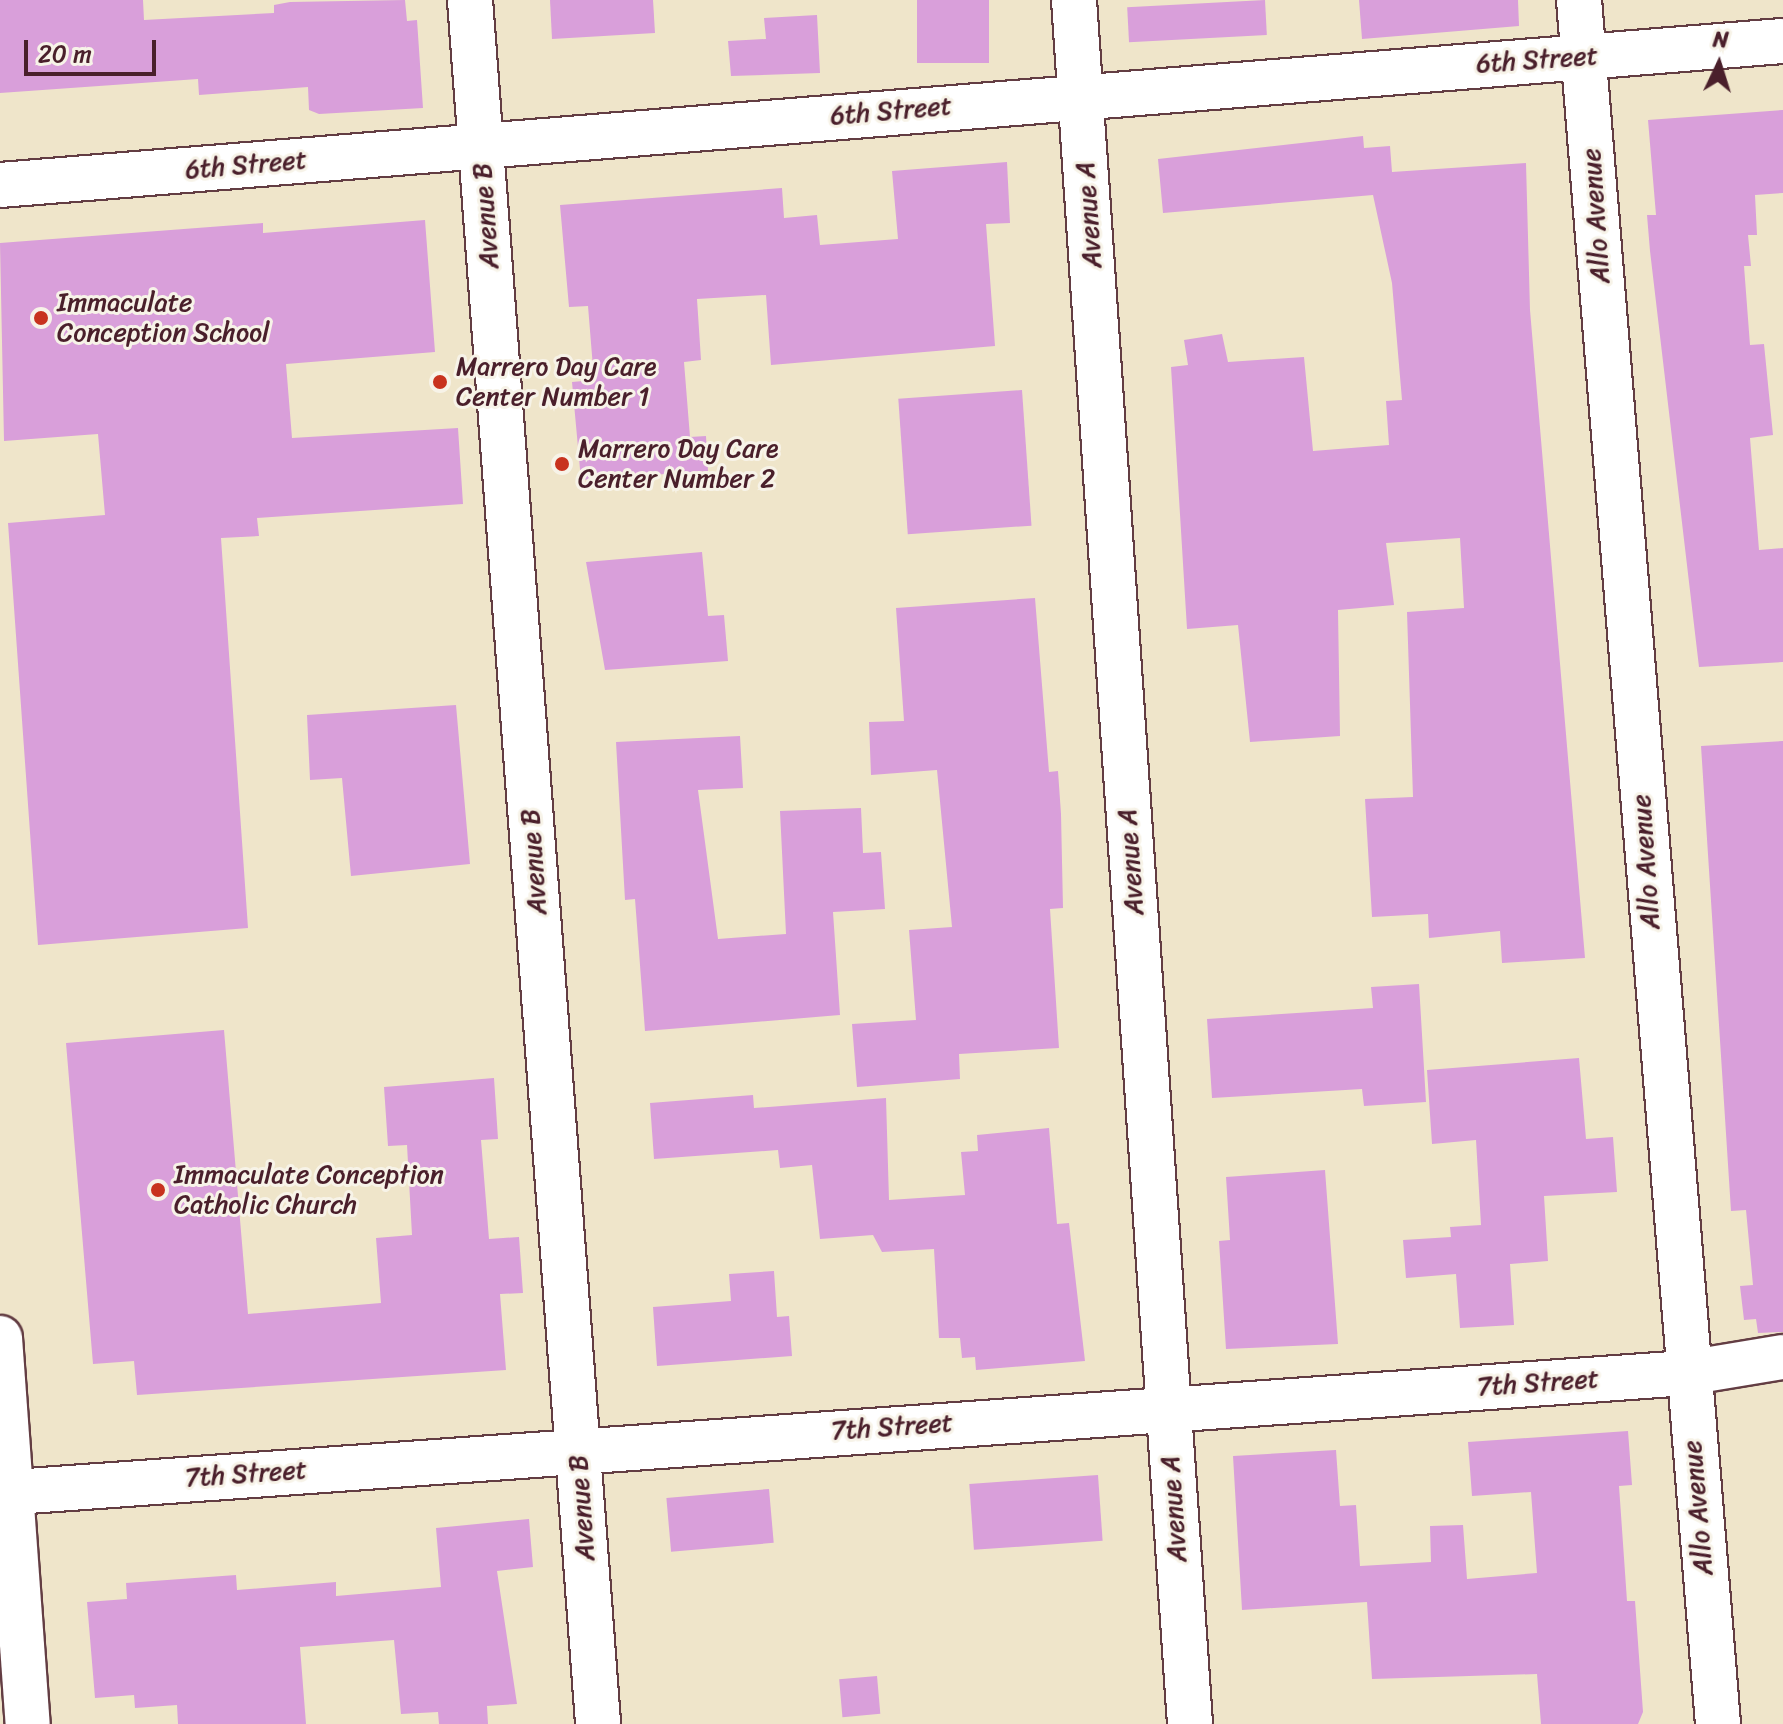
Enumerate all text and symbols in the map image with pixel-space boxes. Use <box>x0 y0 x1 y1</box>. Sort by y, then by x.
text: N <box>1712 20 1730 60</box>
scale bar <box>28 24 160 74</box>
north arrow <box>1679 24 1759 104</box>
text: 20 m <box>38 33 92 75</box>
street label: 6th Street <box>1475 40 1599 80</box>
street label: 6th Street <box>829 90 953 132</box>
street label: 6th Street <box>184 144 308 186</box>
street label: Allo Avenue <box>1576 148 1616 284</box>
street label: Avenue A <box>1070 161 1108 269</box>
street label: Avenue B <box>467 162 505 270</box>
place label: Immaculate Conception School <box>57 287 270 348</box>
marker: Immaculate Conception School <box>32 309 50 327</box>
place label: Marrero Day Care Center Number 1 <box>456 351 657 412</box>
marker: Marrero Day Care Center Number 1 <box>431 373 449 391</box>
place label: Marrero Day Care Center Number 2 <box>578 433 779 494</box>
marker: Marrero Day Care Center Number 2 <box>553 455 571 473</box>
street label: Allo Avenue <box>1626 794 1666 930</box>
street label: Avenue B <box>515 808 553 916</box>
street label: Avenue A <box>1112 808 1150 916</box>
place label: Immaculate Conception Catholic Church <box>174 1159 445 1220</box>
marker: Immaculate Conception Catholic Church <box>149 1181 167 1199</box>
street label: 7th Street <box>1476 1363 1600 1403</box>
street label: 7th Street <box>830 1407 954 1447</box>
street label: Allo Avenue <box>1677 1439 1719 1577</box>
street label: 7th Street <box>184 1454 308 1494</box>
street label: Avenue B <box>563 1454 601 1562</box>
street label: Avenue A <box>1155 1455 1193 1563</box>

